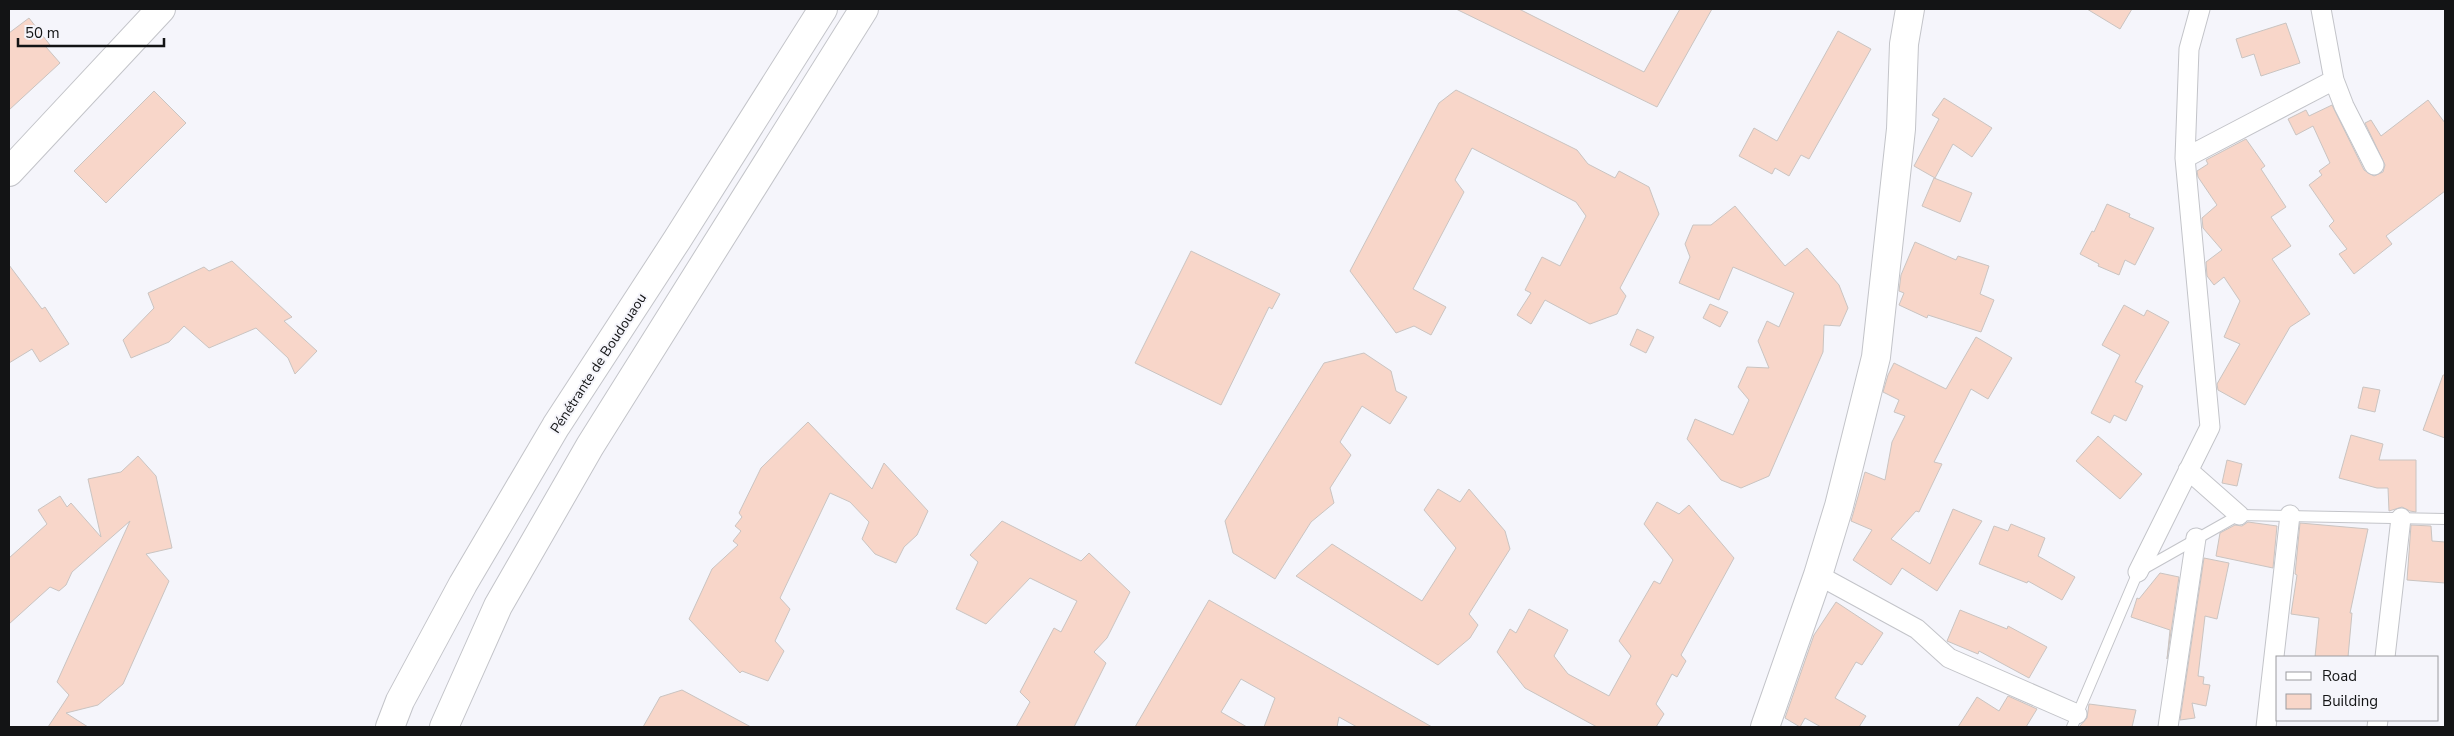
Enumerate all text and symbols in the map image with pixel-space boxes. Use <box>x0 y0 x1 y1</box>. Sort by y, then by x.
scale bar <box>18 15 164 47</box>
text: 50 m <box>25 23 60 43</box>
street label: Pénétrante de Boudouaou <box>546 289 651 437</box>
legend <box>2276 656 2439 721</box>
text: Road <box>2322 666 2357 686</box>
text: Building <box>2322 691 2378 711</box>

